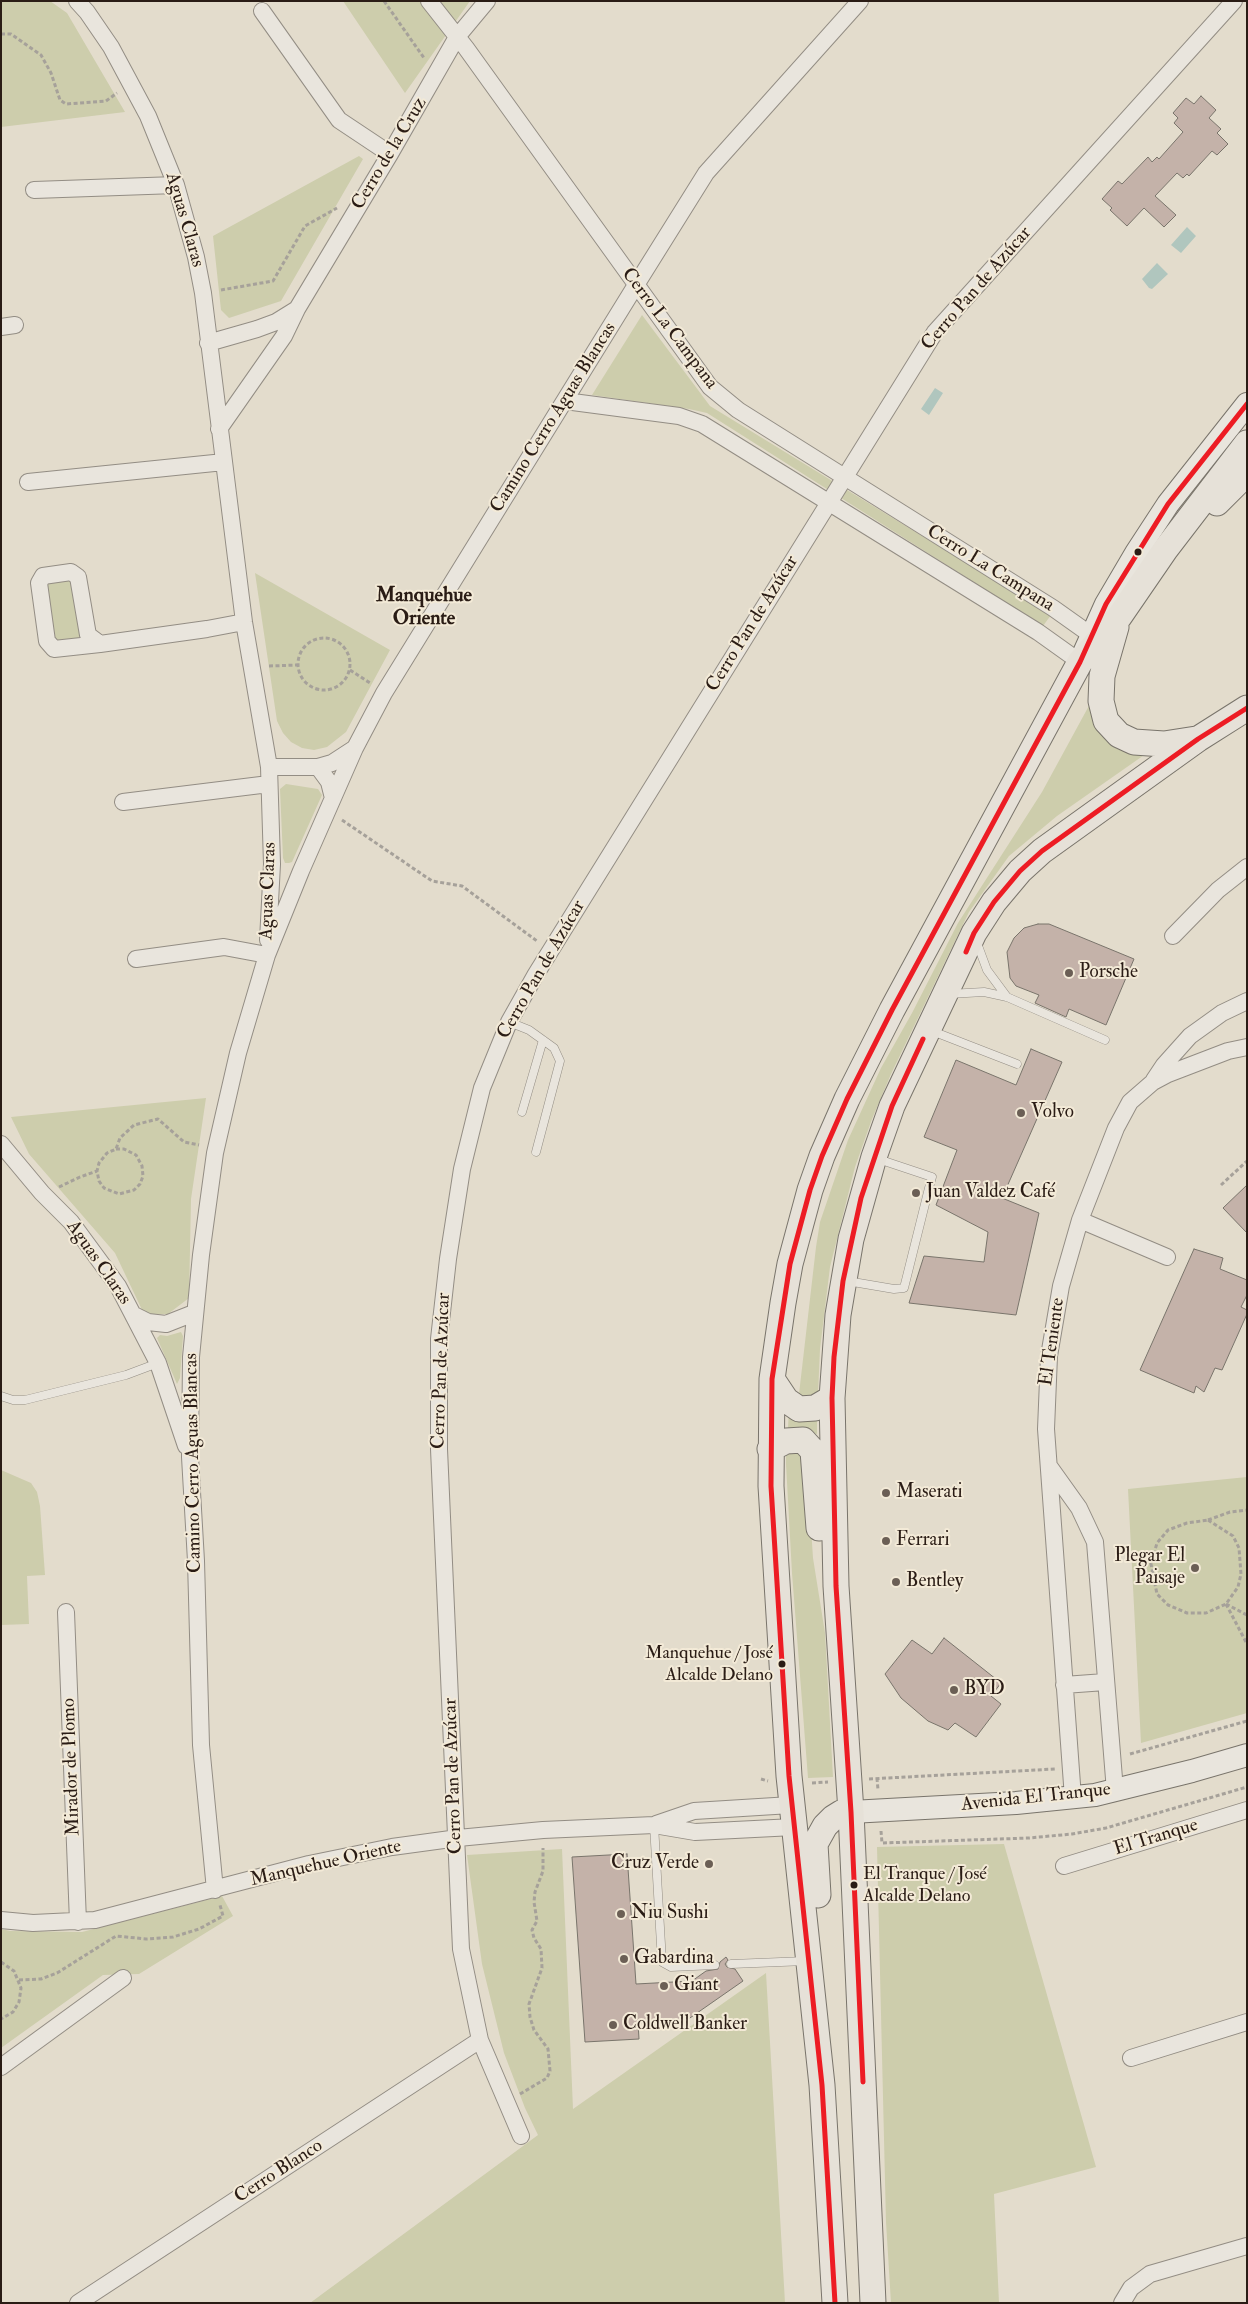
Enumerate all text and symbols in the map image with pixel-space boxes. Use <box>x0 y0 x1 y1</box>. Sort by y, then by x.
street label: Cerro de la Cruz <box>348 94 432 214</box>
street label: Aguas Claras <box>160 170 208 270</box>
street label: Cerro Pan de Azúcar <box>917 223 1037 355</box>
street label: Cerro La Campana <box>616 264 722 394</box>
street label: Camino Cerro Aguas Blancas <box>486 319 622 517</box>
street label: Cerro La Campana <box>922 521 1058 617</box>
unlabelled marker <box>1133 547 1143 557</box>
street label: Cerro Pan de Azúcar <box>702 552 804 696</box>
district label: Manquehue Oriente <box>376 585 472 632</box>
street label: Aguas Claras <box>256 842 282 940</box>
street label: Cerro Pan de Azúcar <box>493 897 591 1043</box>
place label: Porsche <box>1079 962 1138 984</box>
marker: Porsche <box>1063 967 1075 979</box>
place label: Volvo <box>1031 1102 1074 1124</box>
marker: Volvo <box>1015 1107 1027 1119</box>
place label: Juan Valdez Café <box>926 1182 1055 1204</box>
marker: Juan Valdez Café <box>910 1187 922 1199</box>
street label: Aguas Claras <box>61 1216 135 1310</box>
street label: Cerro Pan de Azúcar <box>428 1292 456 1450</box>
street label: El Teniente <box>1036 1296 1070 1388</box>
street label: Camino Cerro Aguas Blancas <box>181 1353 207 1573</box>
place label: Maserati <box>896 1482 963 1504</box>
marker: Maserati <box>880 1487 892 1499</box>
place label: Ferrari <box>896 1530 950 1552</box>
marker: Ferrari <box>880 1535 892 1547</box>
place label: Plegar El Paisaje <box>1114 1546 1185 1590</box>
marker: Plegar El Paisaje <box>1189 1562 1201 1574</box>
place label: Bentley <box>906 1571 963 1593</box>
marker: Bentley <box>890 1576 902 1588</box>
place label: Manquehue / José Alcalde Delano <box>645 1643 773 1686</box>
marker: Manquehue / José Alcalde Delano <box>777 1659 787 1669</box>
place label: BYD <box>964 1679 1005 1701</box>
marker: BYD <box>948 1684 960 1696</box>
street label: Cerro Pan de Azúcar <box>440 1697 468 1855</box>
street label: Mirador de Plomo <box>58 1698 86 1836</box>
street label: Avenida El Tranque <box>960 1779 1112 1817</box>
street label: El Tranque <box>1111 1814 1201 1862</box>
street label: Manquehue Oriente <box>248 1836 404 1892</box>
place label: Cruz Verde <box>611 1853 699 1875</box>
marker: Cruz Verde <box>703 1858 715 1870</box>
place label: El Tranque / José Alcalde Delano <box>863 1864 987 1906</box>
marker: El Tranque / José Alcalde Delano <box>849 1880 859 1890</box>
place label: Niu Sushi <box>631 1903 708 1925</box>
marker: Niu Sushi <box>615 1908 627 1920</box>
place label: Gabardina <box>634 1948 714 1970</box>
marker: Gabardina <box>618 1953 630 1965</box>
place label: Giant <box>674 1975 719 1997</box>
marker: Giant <box>658 1980 670 1992</box>
place label: Coldwell Banker <box>623 2014 747 2036</box>
marker: Coldwell Banker <box>607 2019 619 2031</box>
street label: Cerro Blanco <box>231 2135 327 2209</box>

